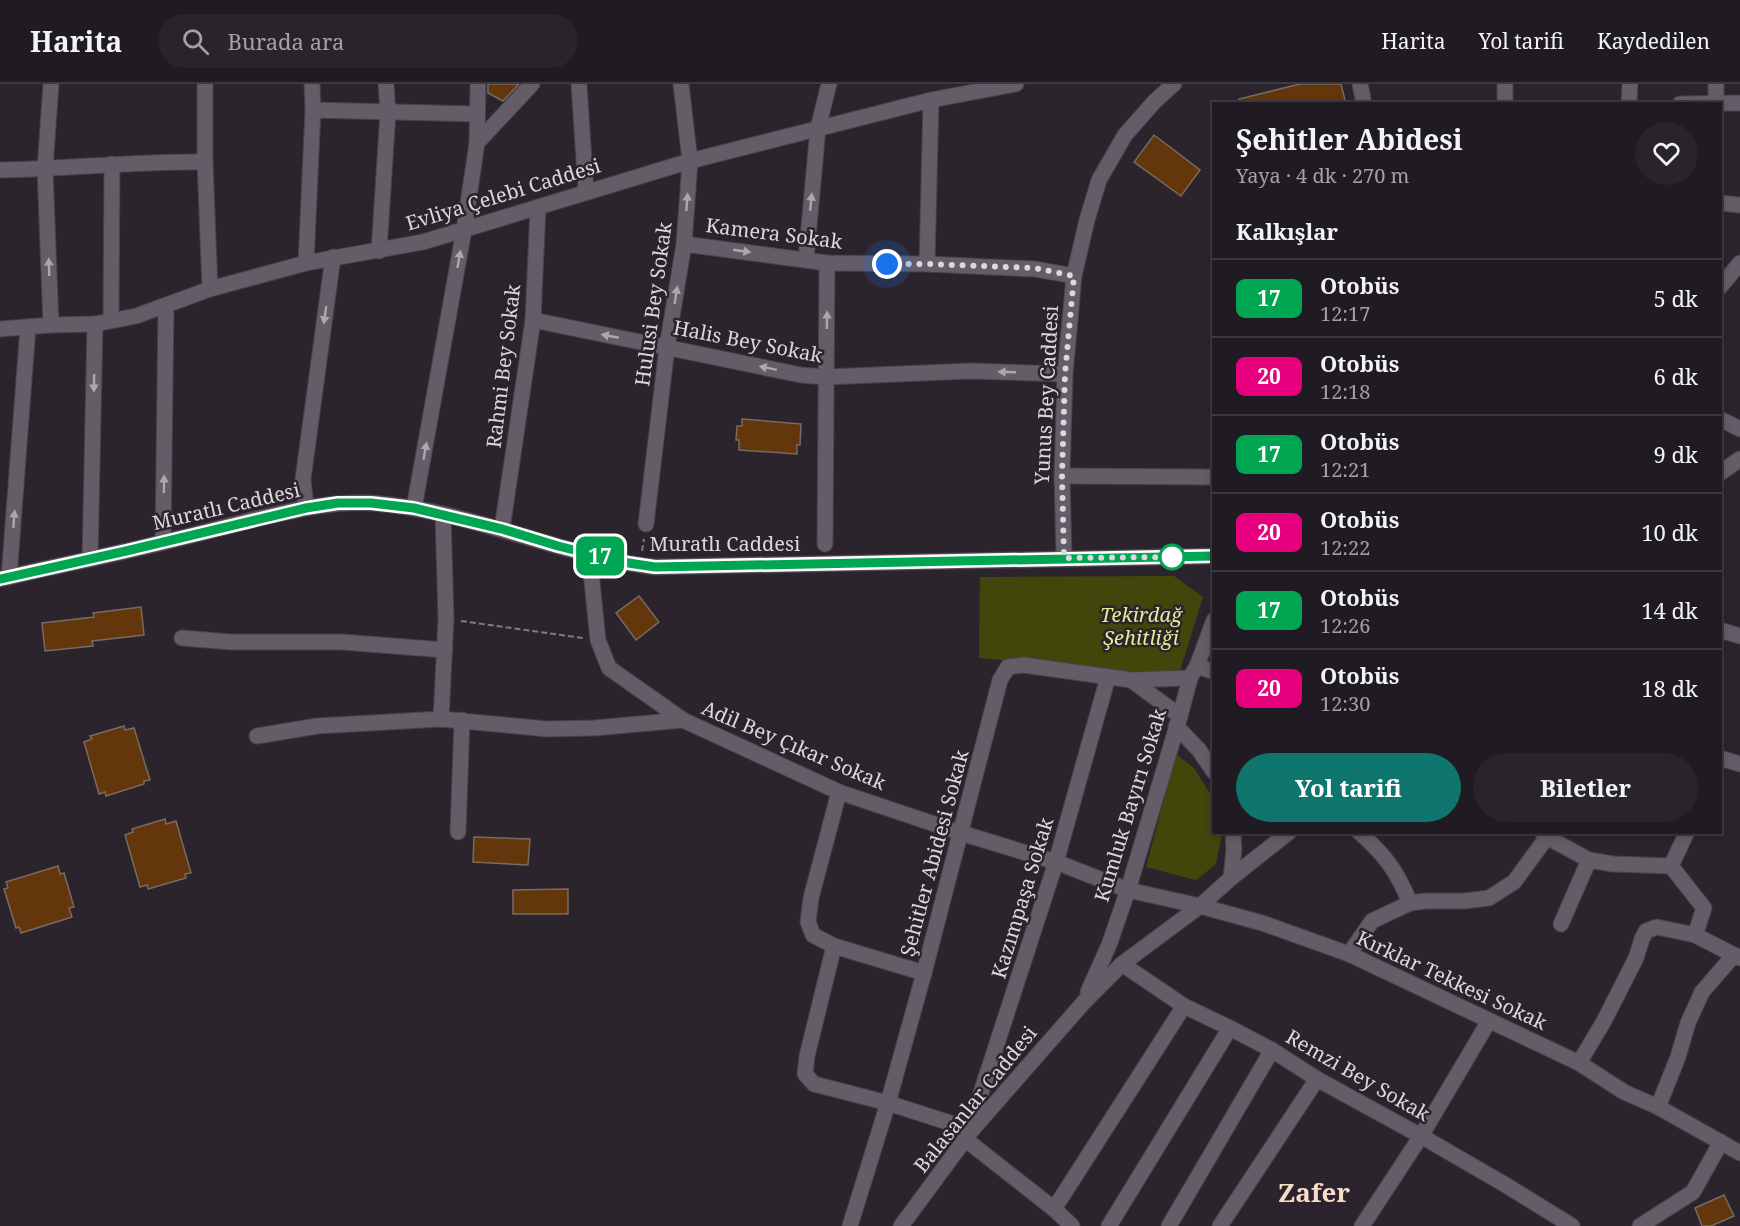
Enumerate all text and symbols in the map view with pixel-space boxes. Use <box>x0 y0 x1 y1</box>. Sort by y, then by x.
search box <box>158 14 578 68</box>
text: Harita <box>30 22 122 60</box>
icon: search <box>179 25 212 58</box>
text: Burada ara <box>227 26 344 56</box>
text: Harita <box>1381 27 1445 55</box>
text: Yol tarifi <box>1478 27 1564 55</box>
text: Kaydedilen <box>1597 27 1710 55</box>
text: Şehitler Abidesi <box>1236 120 1463 158</box>
button: heart <box>1635 122 1698 185</box>
street label: Evliya Çelebi Caddesi <box>402 151 604 236</box>
text: Yaya · 4 dk · 270 m <box>1236 162 1410 189</box>
one-way arrow <box>806 192 816 211</box>
one-way arrow <box>682 193 692 212</box>
street label: Kamera Sokak <box>704 211 844 255</box>
text: Kalkışlar <box>1236 216 1338 246</box>
street label: Hulusi Bey Sokak <box>628 220 678 388</box>
one-way arrow <box>733 246 752 255</box>
one-way arrow <box>455 249 464 268</box>
your location <box>872 249 902 279</box>
one-way arrow <box>44 257 53 276</box>
text: Otobüs <box>1320 270 1399 300</box>
street label: Rahmi Bey Sokak <box>480 282 526 450</box>
text: 5 dk <box>1654 283 1698 313</box>
text: 17 <box>1257 284 1281 312</box>
one-way arrow <box>671 286 680 305</box>
text: 12:17 <box>1320 300 1370 327</box>
street label: Yunus Bey Caddesi <box>1028 304 1064 486</box>
one-way arrow <box>320 306 330 325</box>
one-way arrow <box>822 311 831 330</box>
street label: Halis Bey Sokak <box>671 313 825 369</box>
one-way arrow <box>600 331 619 340</box>
text: Otobüs <box>1320 348 1399 378</box>
text: 6 dk <box>1654 361 1698 391</box>
text: 20 <box>1257 362 1281 390</box>
one-way arrow <box>758 363 777 372</box>
one-way arrow <box>997 367 1016 377</box>
one-way arrow <box>89 373 98 392</box>
text: 12:18 <box>1320 378 1370 405</box>
text: Otobüs <box>1320 426 1399 456</box>
text: 9 dk <box>1654 439 1698 469</box>
text: 17 <box>1257 440 1281 468</box>
one-way arrow <box>421 441 430 460</box>
text: 12:21 <box>1320 456 1370 483</box>
one-way arrow <box>159 474 168 493</box>
street label: Muratlı Caddesi <box>149 476 303 536</box>
text: Otobüs <box>1320 504 1399 534</box>
one-way arrow <box>9 509 18 528</box>
text: 10 dk <box>1641 517 1698 547</box>
text: 20 <box>1257 518 1281 546</box>
street label: Muratlı Caddesi <box>650 530 801 557</box>
text: 12:22 <box>1320 534 1370 561</box>
line badge: 17 <box>573 536 627 576</box>
text: 17 <box>588 542 612 570</box>
unlabelled marker <box>1159 544 1185 570</box>
text: Otobüs <box>1320 582 1399 612</box>
text: 14 dk <box>1641 595 1698 625</box>
text: 17 <box>1257 596 1281 624</box>
park label: Tekirdağ Şehitliği <box>1100 601 1183 651</box>
text: 12:26 <box>1320 612 1370 639</box>
text: Otobüs <box>1320 660 1399 690</box>
text: 18 dk <box>1641 673 1698 703</box>
text: 20 <box>1257 674 1281 702</box>
text: 12:30 <box>1320 690 1370 717</box>
street label: Adil Bey Çıkar Sokak <box>698 694 890 796</box>
street label: Kumluk Bayırı Sokak <box>1088 705 1172 905</box>
street label: Şehitler Abidesi Sokak <box>893 746 975 959</box>
button: Yol tarifi <box>1236 753 1461 822</box>
button: Biletler <box>1473 753 1698 822</box>
street label: Kazımpaşa Sokak <box>985 814 1059 982</box>
street label: Kırklar Tekkesi Sokak <box>1353 924 1552 1036</box>
street label: Balasanlar Caddesi <box>907 1020 1043 1178</box>
street label: Remzi Bey Sokak <box>1281 1023 1435 1127</box>
district label: Zafer <box>1278 1174 1350 1210</box>

